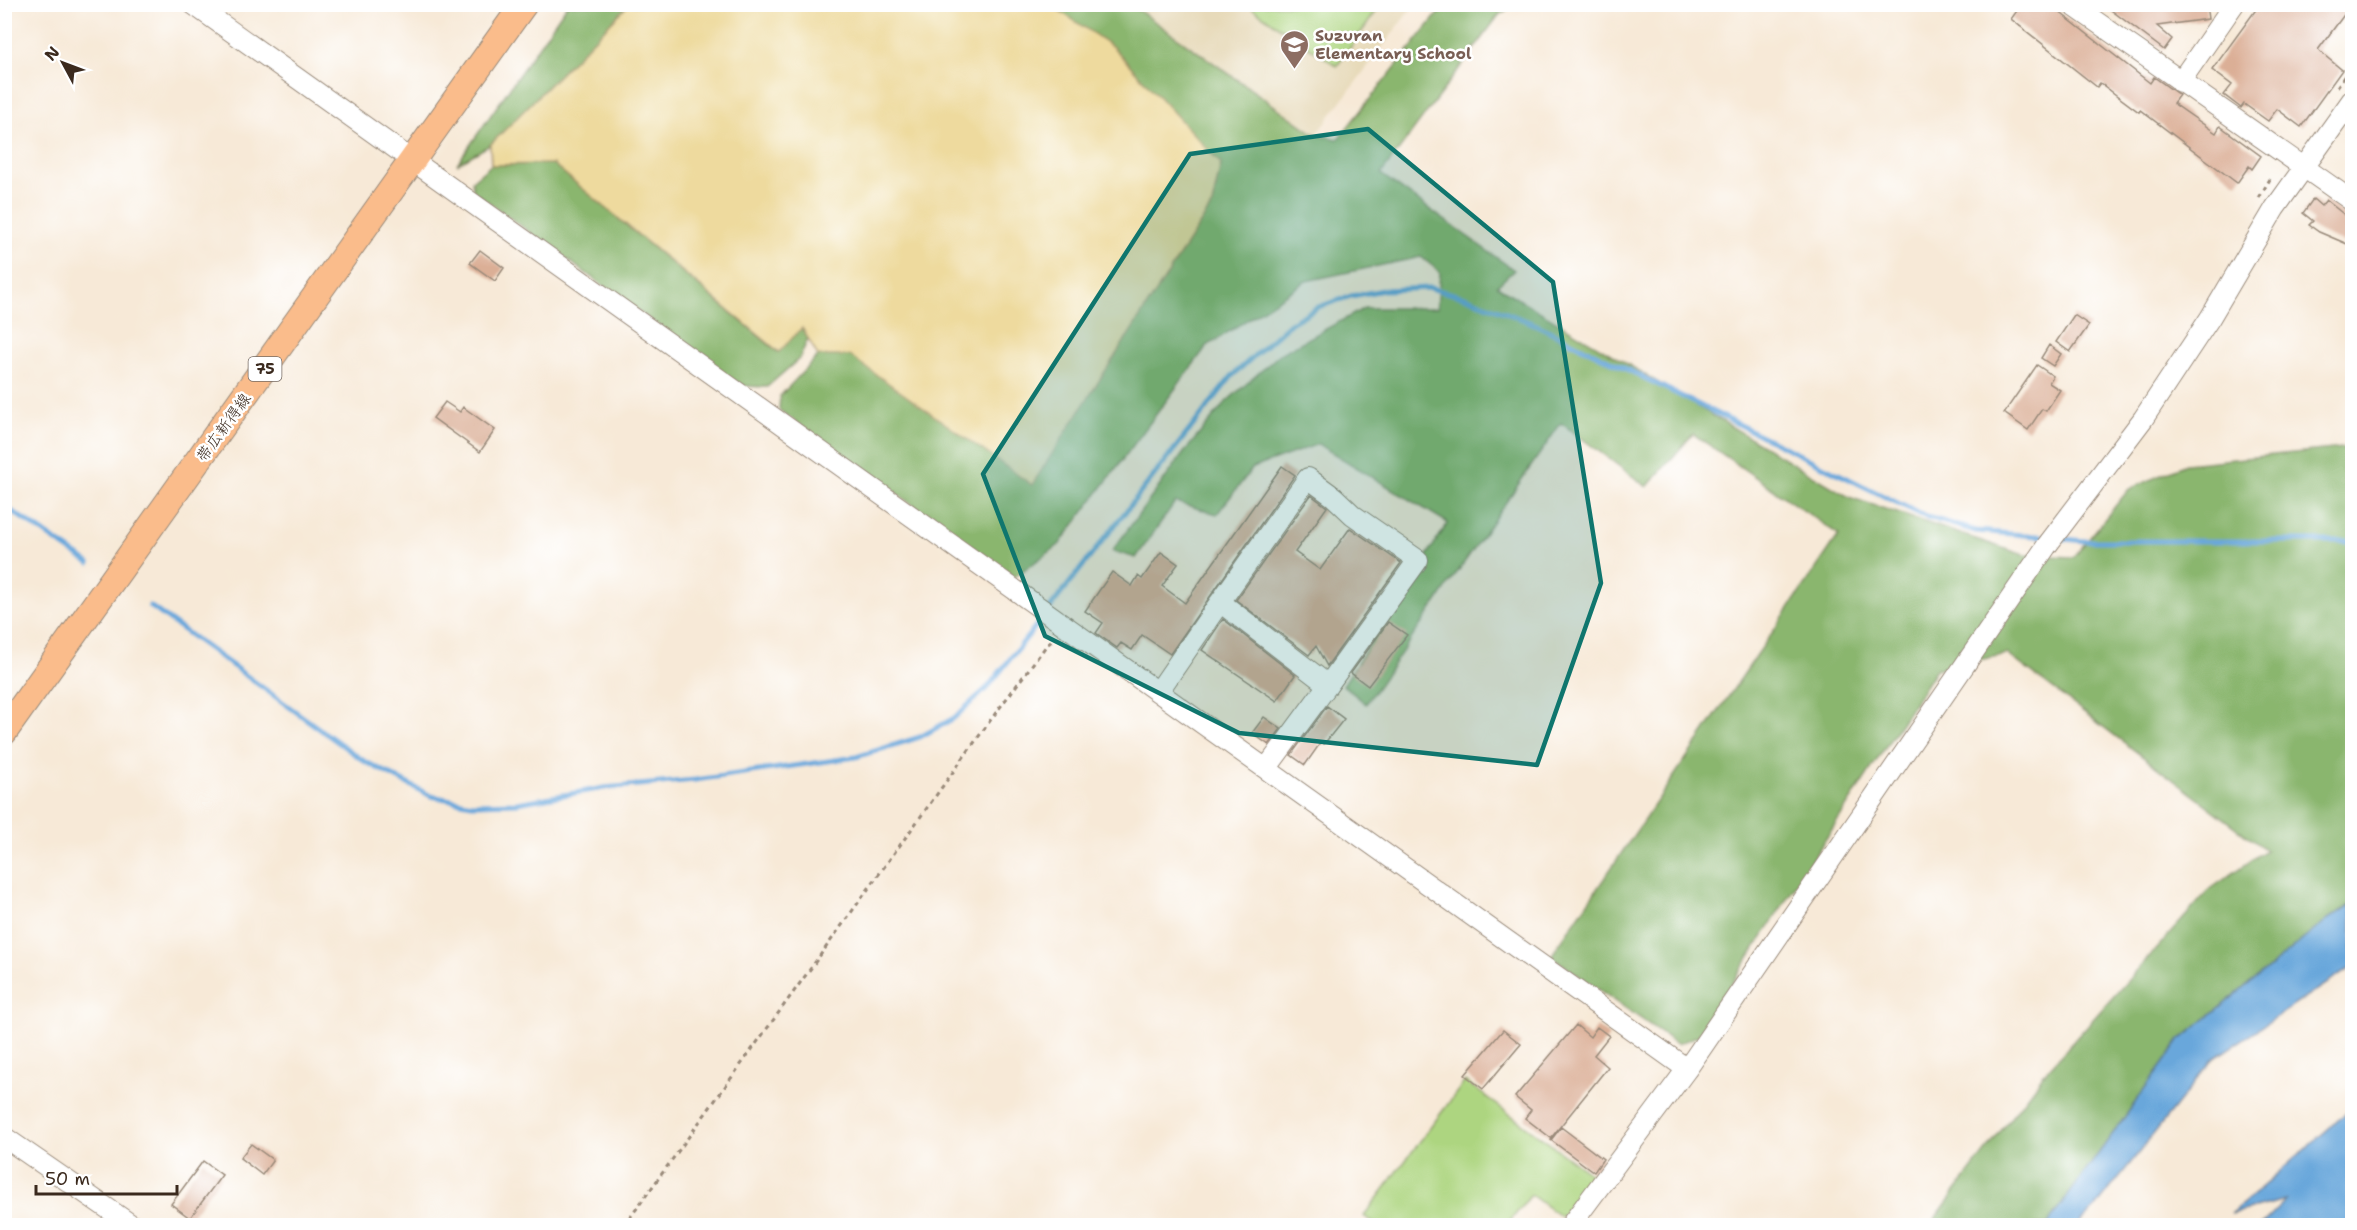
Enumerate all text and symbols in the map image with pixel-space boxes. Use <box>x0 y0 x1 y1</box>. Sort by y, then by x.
place label: Suzuran Elementary School <box>1315 25 1472 64</box>
school or university icon: Suzuran Elementary School <box>1278 28 1310 70</box>
north arrow <box>33 33 93 93</box>
text: N <box>40 42 64 65</box>
road number: 75 <box>248 357 282 381</box>
street label: 帯広新得線 <box>191 389 255 466</box>
scale bar <box>36 1158 177 1196</box>
text: 50 m <box>45 1167 90 1191</box>

